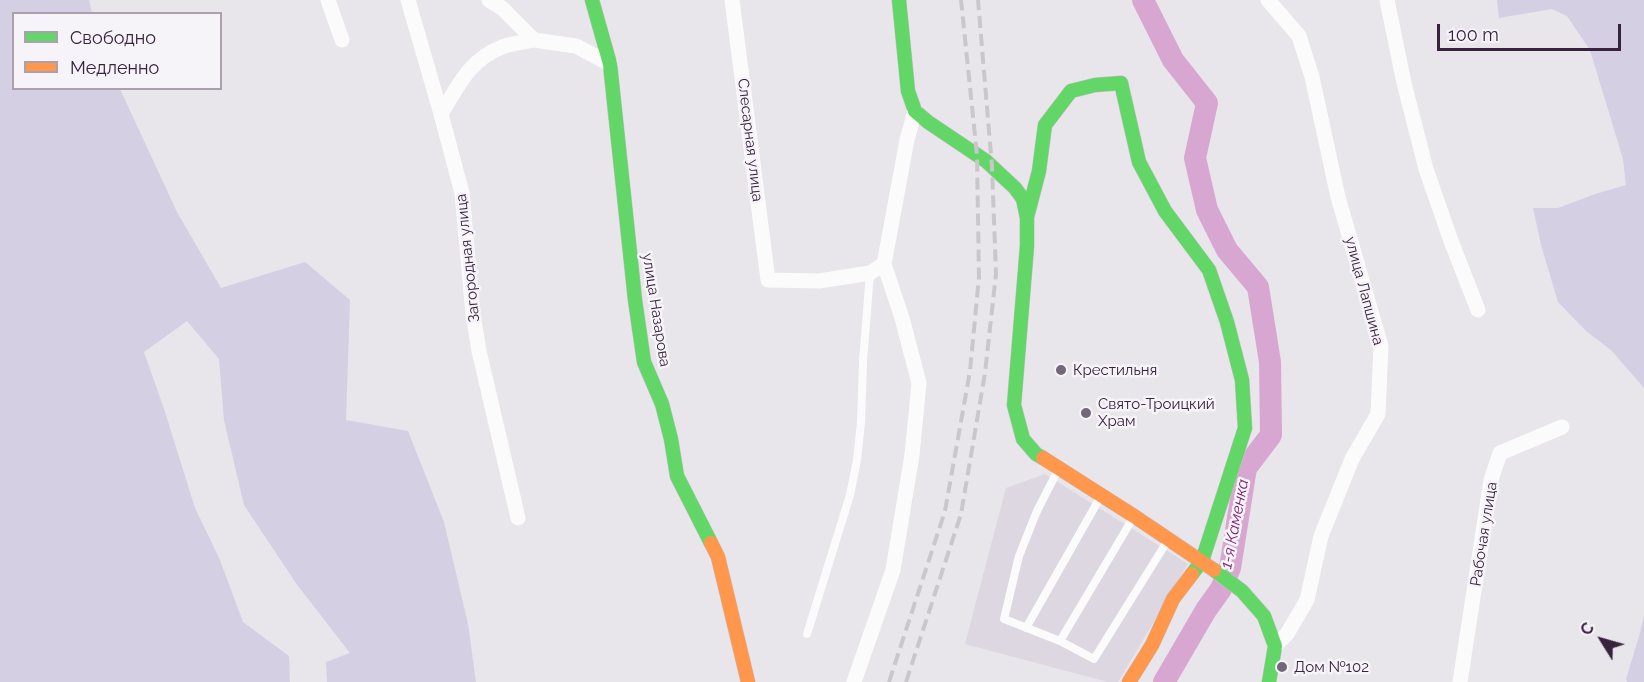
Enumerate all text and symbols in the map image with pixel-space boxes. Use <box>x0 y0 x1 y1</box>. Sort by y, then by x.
legend <box>12 12 222 90</box>
scale bar <box>1440 12 1624 50</box>
text: 100 m <box>1448 24 1499 45</box>
text: Свободно <box>70 27 156 48</box>
text: Медленно <box>70 57 159 78</box>
street label: Слесарная улица <box>733 77 767 203</box>
street label: Загородная улица <box>452 193 484 323</box>
street label: улица Лапшина <box>1341 235 1387 347</box>
street label: улица Назарова <box>638 252 674 368</box>
place label: Крестильня <box>1073 361 1157 379</box>
marker: Крестильня <box>1054 363 1068 377</box>
place label: Свято-Троицкий Храм <box>1098 395 1215 430</box>
marker: Свято-Троицкий Храм <box>1079 406 1093 420</box>
water label: 1-я Каменка <box>1217 478 1253 570</box>
street label: Рабочая улица <box>1467 481 1501 587</box>
north arrow <box>1572 610 1632 670</box>
text: С <box>1576 619 1598 639</box>
place label: Дом №102 <box>1294 658 1369 676</box>
marker: Дом №102 <box>1275 660 1289 674</box>

